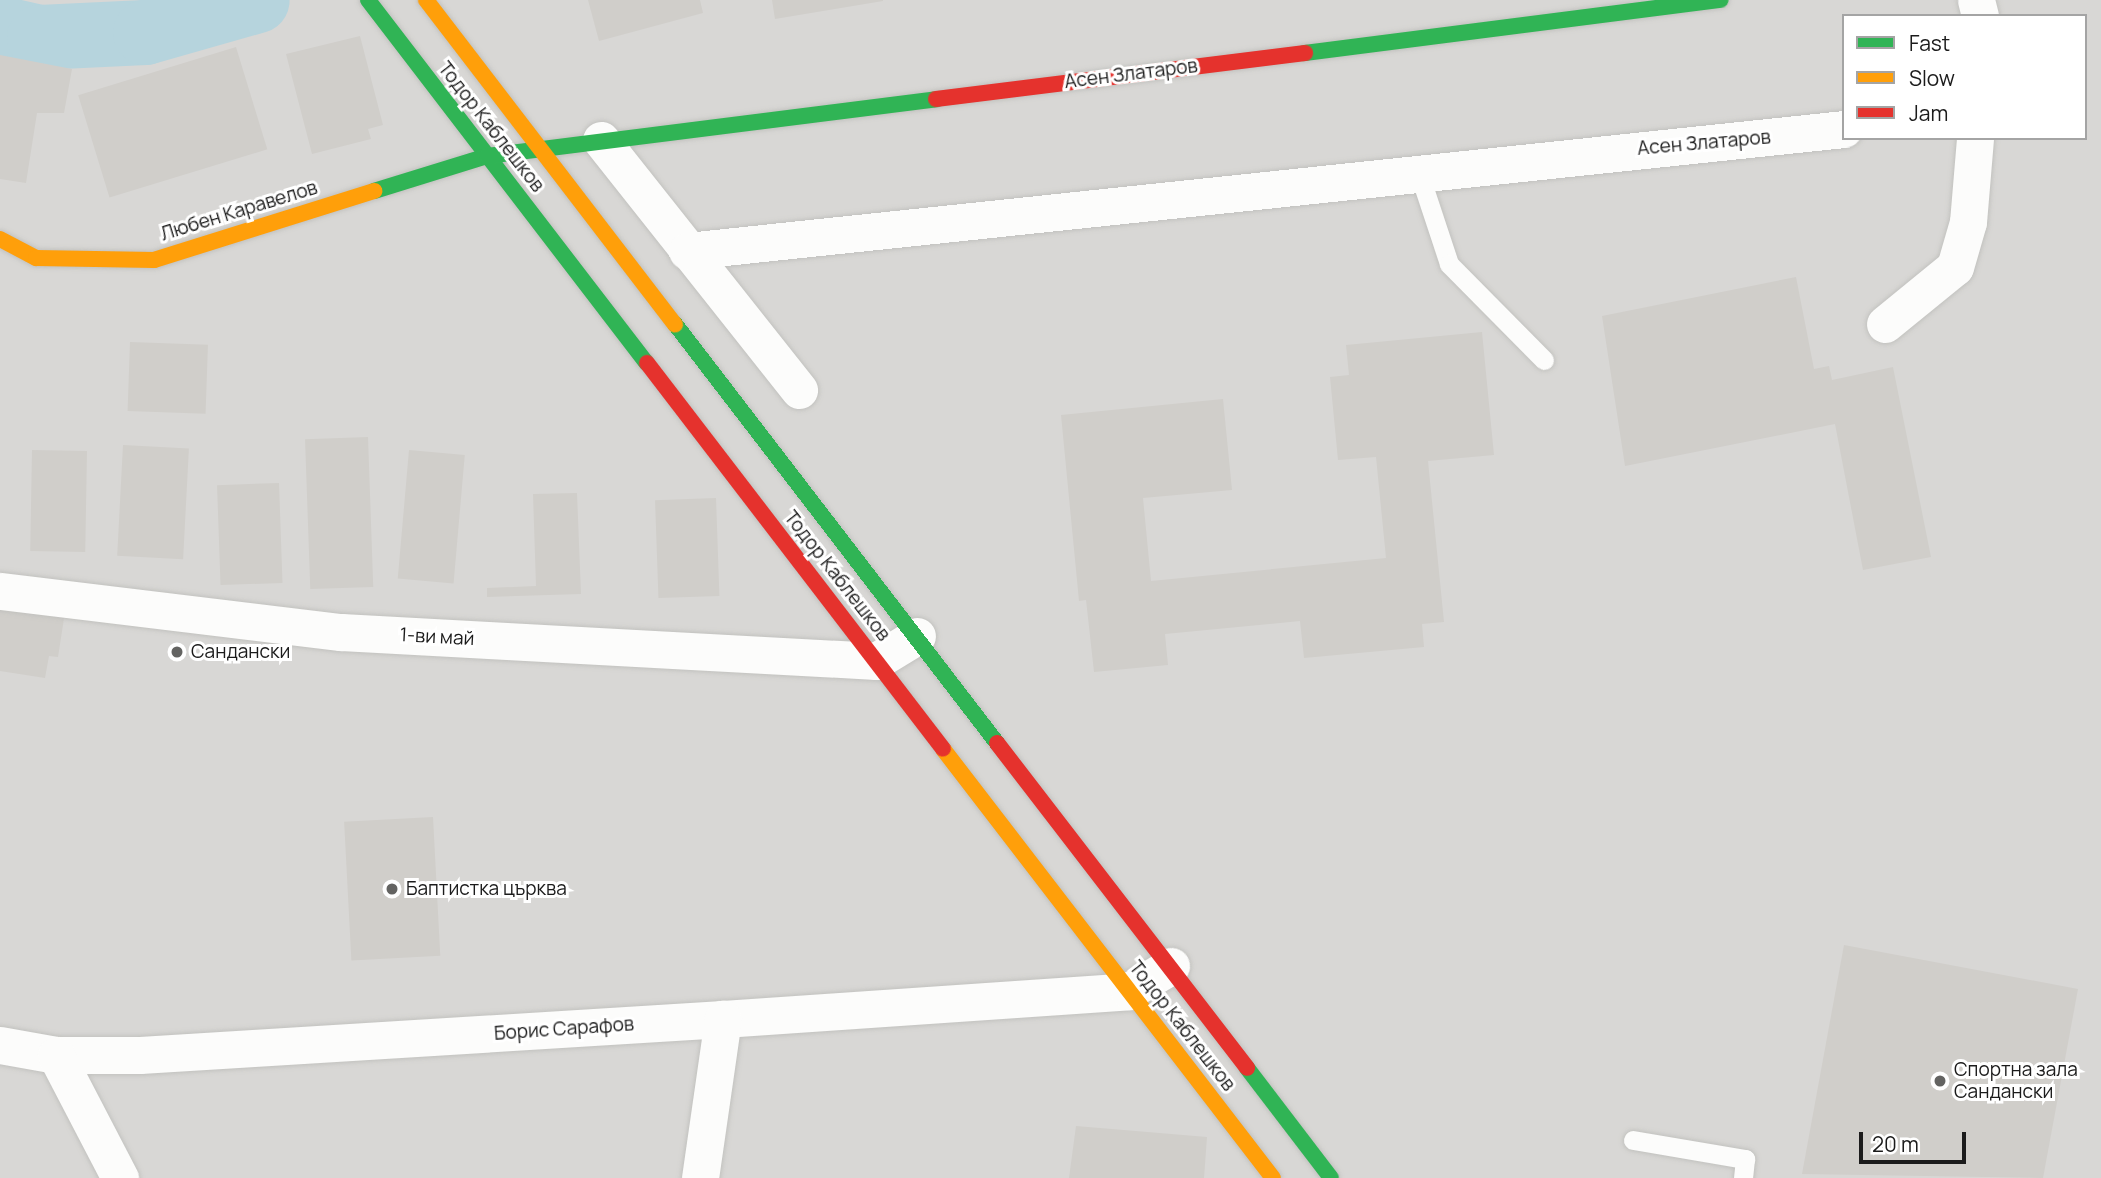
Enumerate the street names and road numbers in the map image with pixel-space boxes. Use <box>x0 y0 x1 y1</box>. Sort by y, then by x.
street label: Асен Златаров <box>1063 55 1199 93</box>
street label: Тодор Каблешков <box>433 57 549 197</box>
street label: Асен Златаров <box>1636 126 1772 160</box>
street label: Любен Каравелов <box>158 176 320 246</box>
street label: Тодор Каблешков <box>779 506 895 646</box>
street label: 1-ви май <box>399 624 475 650</box>
street label: Тодор Каблешков <box>1124 956 1240 1096</box>
street label: Борис Сарафов <box>493 1013 635 1045</box>

